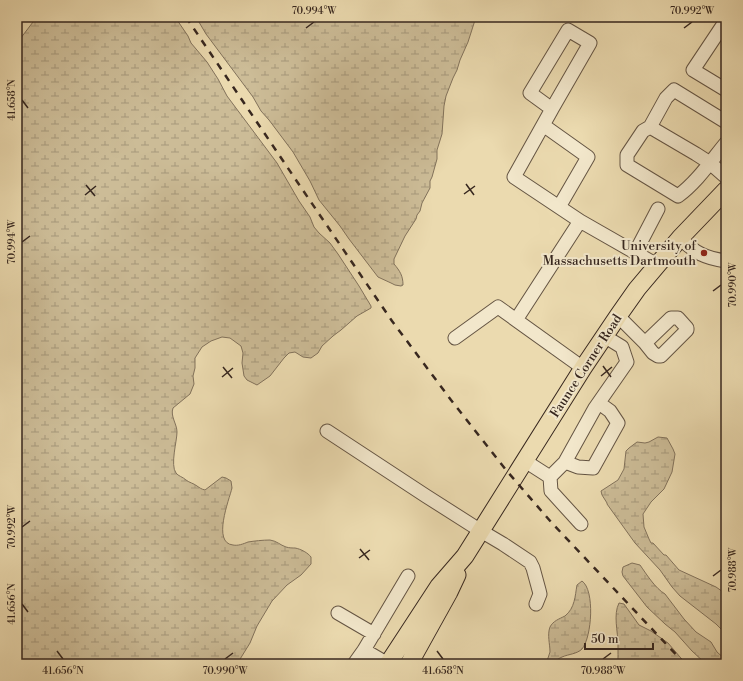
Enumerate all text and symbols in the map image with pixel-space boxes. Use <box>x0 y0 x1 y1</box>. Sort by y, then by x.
text: 70.994°W <box>292 5 337 17</box>
text: 70.992°W <box>670 5 715 17</box>
text: 41.658°N <box>6 79 18 121</box>
text: 70.994°W <box>6 219 18 264</box>
place label: University of Massachusetts Dartmouth <box>543 238 697 269</box>
marker: University of Massachusetts Dartmouth <box>699 248 709 258</box>
text: 70.990°W <box>727 262 739 308</box>
street label: Faunce Corner Road <box>547 311 626 421</box>
text: 70.992°W <box>6 504 18 549</box>
text: 70.988°W <box>727 547 739 592</box>
text: 41.656°N <box>6 583 18 625</box>
scale bar <box>585 625 653 651</box>
text: 50 m <box>591 632 619 647</box>
text: 41.656°N <box>42 665 84 677</box>
text: 70.990°W <box>202 665 248 677</box>
text: 41.658°N <box>422 665 464 677</box>
text: 70.988°W <box>581 665 626 677</box>

